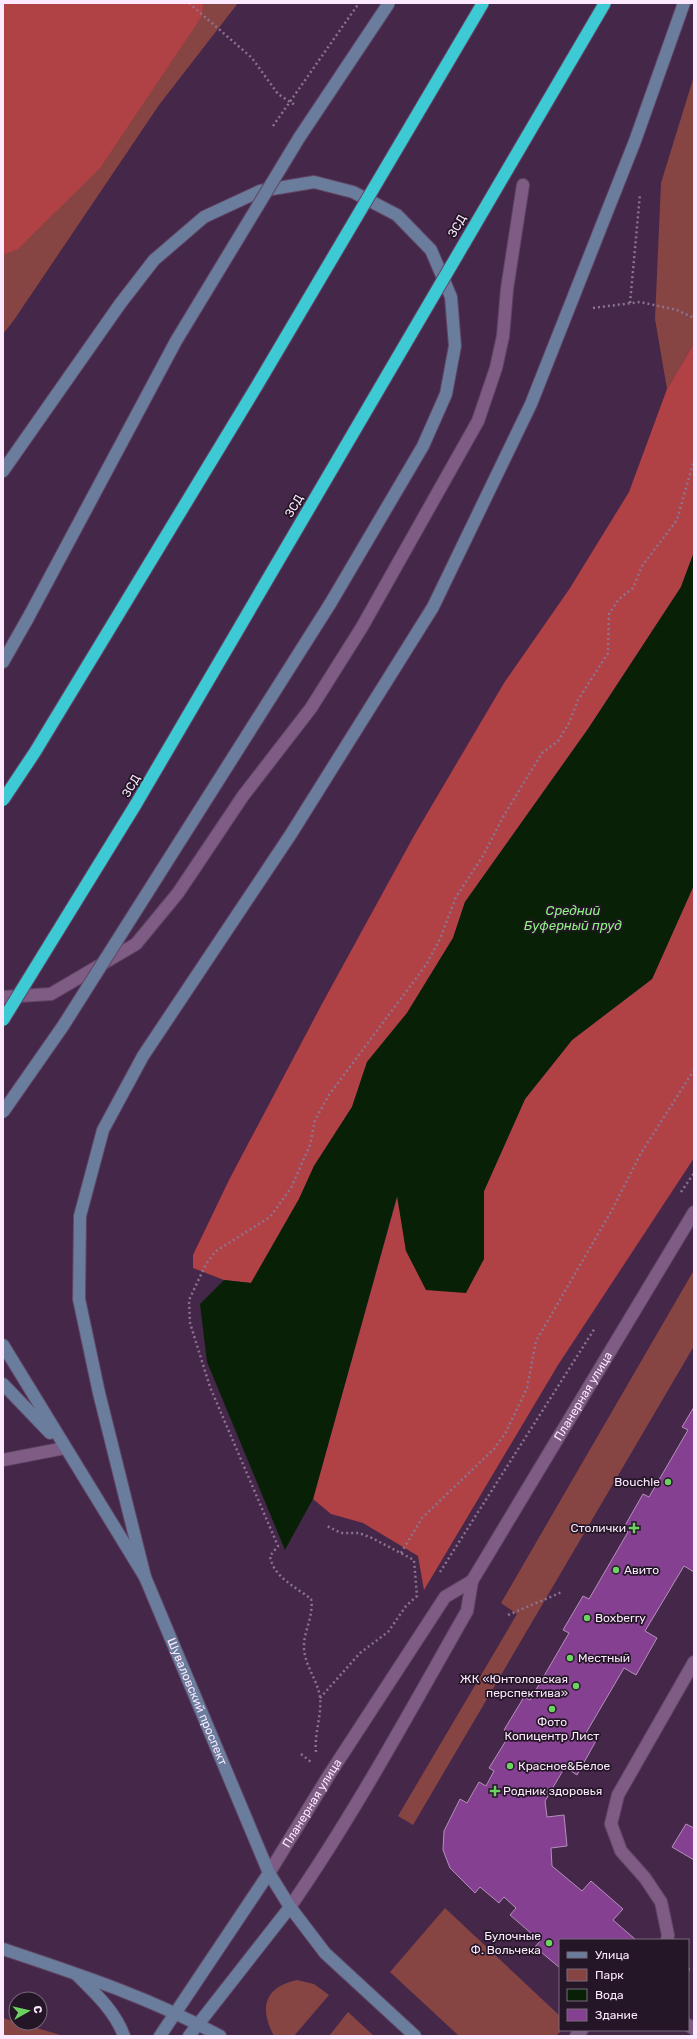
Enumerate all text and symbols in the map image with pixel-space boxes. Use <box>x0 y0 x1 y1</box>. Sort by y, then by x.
street label: ЗСД <box>445 212 469 240</box>
street label: ЗСД <box>282 492 306 520</box>
street label: ЗСД <box>119 772 143 800</box>
water label: Средний Буферный пруд <box>524 903 622 933</box>
street label: Планерная улица <box>551 1349 615 1443</box>
place label: Bouchle <box>614 1475 660 1489</box>
marker: Bouchle <box>663 1477 673 1487</box>
place label: Столички <box>570 1521 626 1535</box>
marker: Столички <box>629 1523 639 1533</box>
place label: Авито <box>624 1563 659 1577</box>
marker: Авито <box>611 1565 621 1575</box>
place label: Boxberry <box>595 1611 646 1625</box>
marker: Boxberry <box>582 1613 592 1623</box>
street label: Шуваловский проспект <box>164 1636 230 1767</box>
place label: Местный <box>578 1651 630 1665</box>
marker: Местный <box>565 1653 575 1663</box>
place label: ЖК «Юнтоловская перспектива» <box>460 1672 568 1700</box>
marker: ЖК «Юнтоловская перспектива» <box>571 1681 581 1691</box>
marker: Фото Копицентр Лист <box>547 1704 557 1714</box>
place label: Фото Копицентр Лист <box>505 1715 599 1743</box>
street label: Планерная улица <box>279 1756 345 1850</box>
place label: Красное&Белое <box>518 1759 611 1773</box>
marker: Красное&Белое <box>505 1761 515 1771</box>
place label: Родник здоровья <box>503 1784 602 1798</box>
marker: Родник здоровья <box>490 1786 500 1796</box>
place label: Булочные Ф. Вольчека <box>471 1929 541 1957</box>
marker: Булочные Ф. Вольчека <box>544 1938 554 1948</box>
legend <box>559 1939 689 2031</box>
text: Улица <box>595 1948 629 1962</box>
text: Парк <box>595 1968 624 1982</box>
text: Вода <box>595 1988 624 2002</box>
north arrow <box>8 1991 48 2031</box>
text: С <box>30 2005 44 2015</box>
text: Здание <box>595 2008 638 2022</box>

